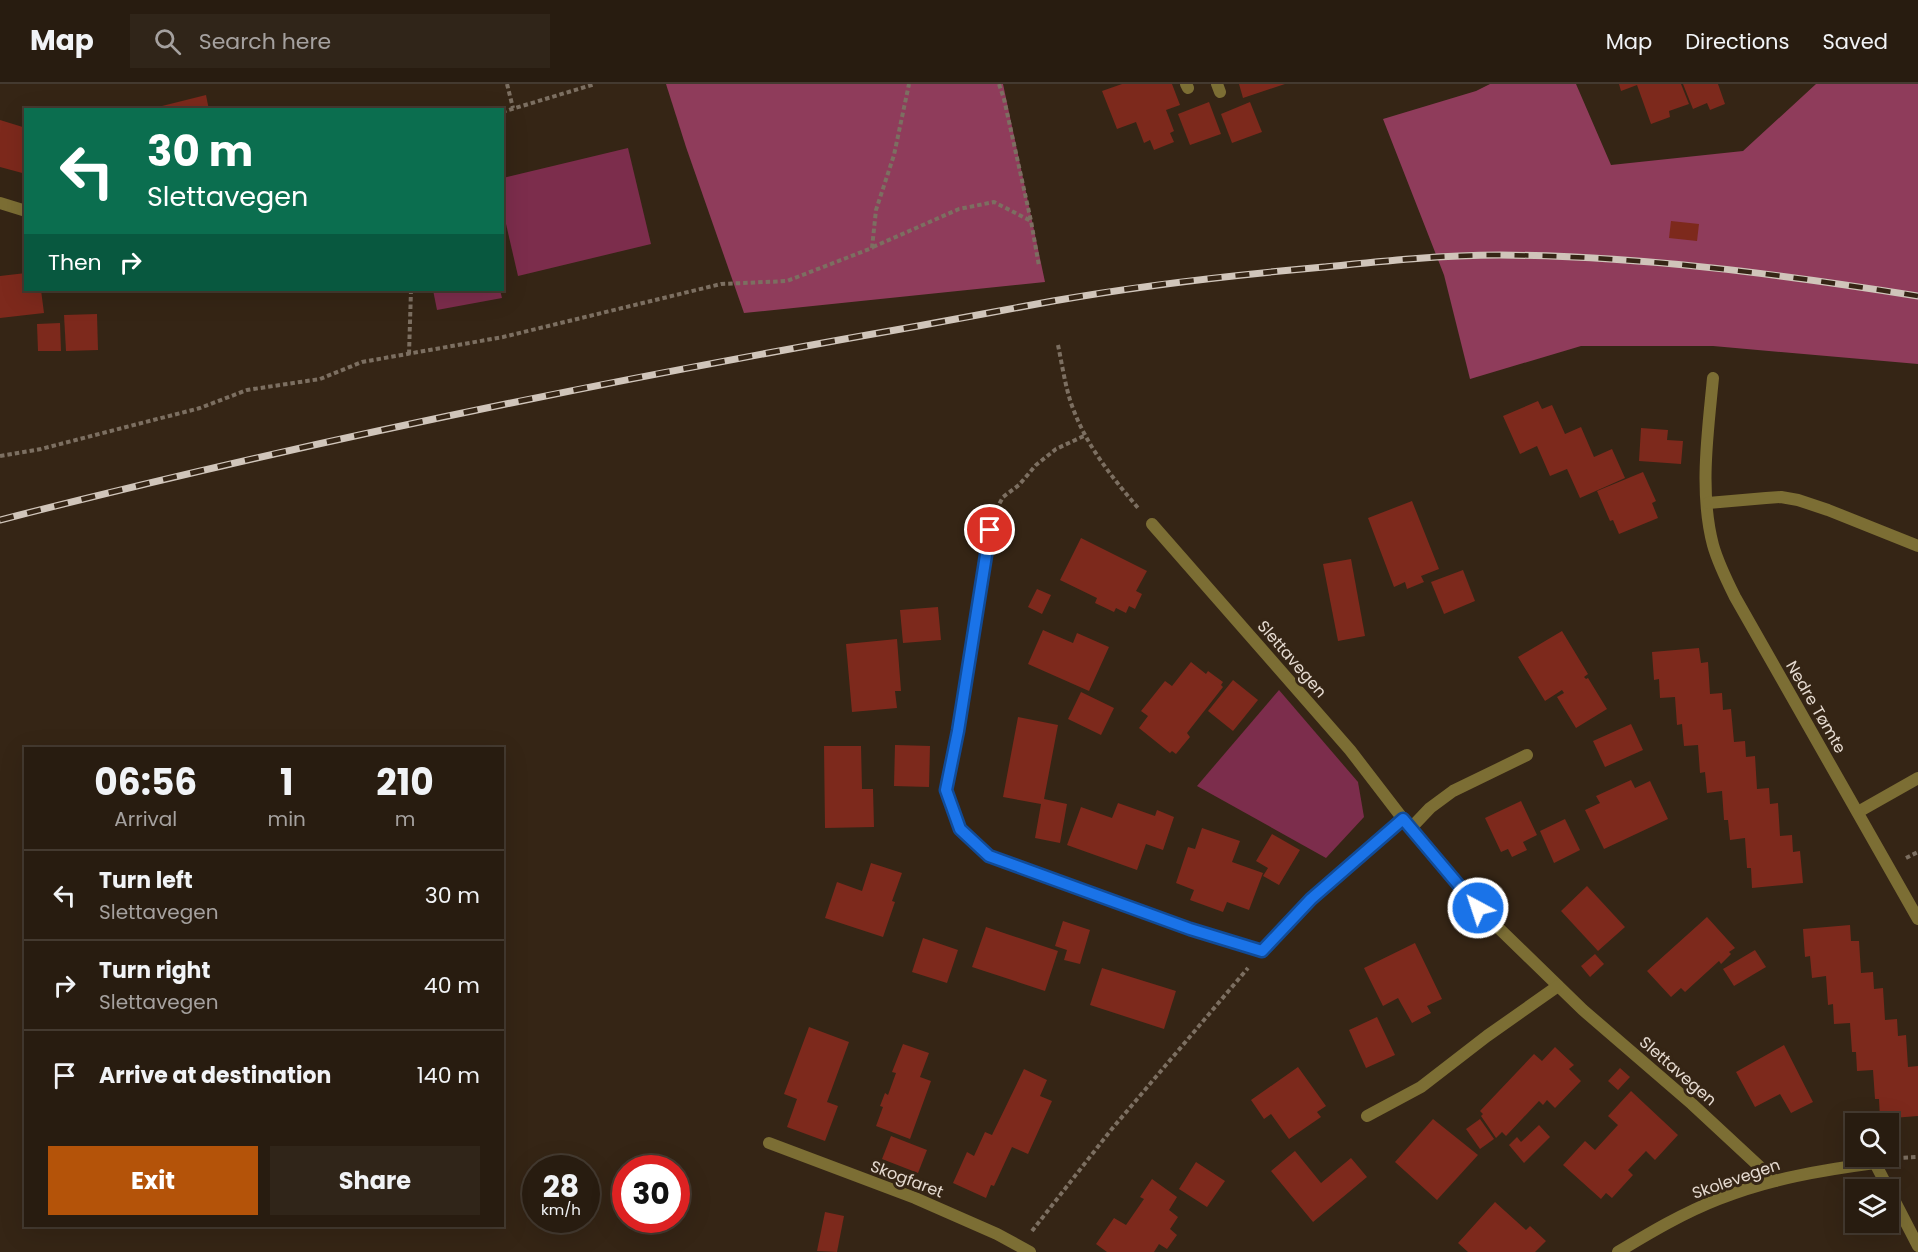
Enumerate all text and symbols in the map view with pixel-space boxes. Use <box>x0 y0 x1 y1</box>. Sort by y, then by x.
search box <box>130 14 550 68</box>
text: Map <box>30 21 94 60</box>
icon: search <box>151 25 184 58</box>
text: Search here <box>199 26 331 57</box>
text: Map <box>1606 27 1652 56</box>
text: Directions <box>1685 27 1789 56</box>
text: Saved <box>1822 27 1888 56</box>
text: 30 m <box>147 122 253 181</box>
icon: left <box>48 132 126 210</box>
text: Slettavegen <box>147 178 308 215</box>
icon: right <box>114 246 147 279</box>
text: Then <box>48 247 102 278</box>
pin <box>964 504 1015 555</box>
icon: arrive <box>973 513 1006 546</box>
street label: Slettavegen <box>1252 615 1332 703</box>
street label: Nedre Tømte <box>1780 657 1852 758</box>
text: 06:56 <box>94 757 197 808</box>
text: 1 <box>280 757 293 808</box>
text: 210 <box>376 757 434 808</box>
text: Arrival <box>114 805 177 833</box>
text: min <box>268 805 306 833</box>
text: m <box>395 805 415 833</box>
text: Turn left <box>99 865 193 896</box>
position arrow <box>1446 876 1510 940</box>
icon: left <box>48 879 81 912</box>
text: 30 m <box>425 880 480 911</box>
text: Slettavegen <box>99 898 218 926</box>
text: Turn right <box>99 955 210 986</box>
icon: right <box>48 969 81 1002</box>
text: 40 m <box>424 970 480 1001</box>
text: Slettavegen <box>99 988 218 1016</box>
street label: Slettavegen <box>1634 1031 1722 1111</box>
icon: arrive <box>48 1059 81 1092</box>
text: Arrive at destination <box>99 1060 331 1091</box>
text: 140 m <box>417 1060 480 1091</box>
map controls <box>1845 1113 1899 1233</box>
button: search <box>1845 1113 1899 1167</box>
button: Exit <box>48 1146 258 1215</box>
button: Share <box>270 1146 480 1215</box>
street label: Skolevegen <box>1689 1153 1783 1205</box>
speed limit sign: 30 <box>612 1155 690 1233</box>
street label: Skogfaret <box>867 1155 947 1204</box>
text: 28 <box>543 1165 579 1208</box>
button: layers <box>1845 1179 1899 1233</box>
text: km/h <box>541 1199 581 1220</box>

